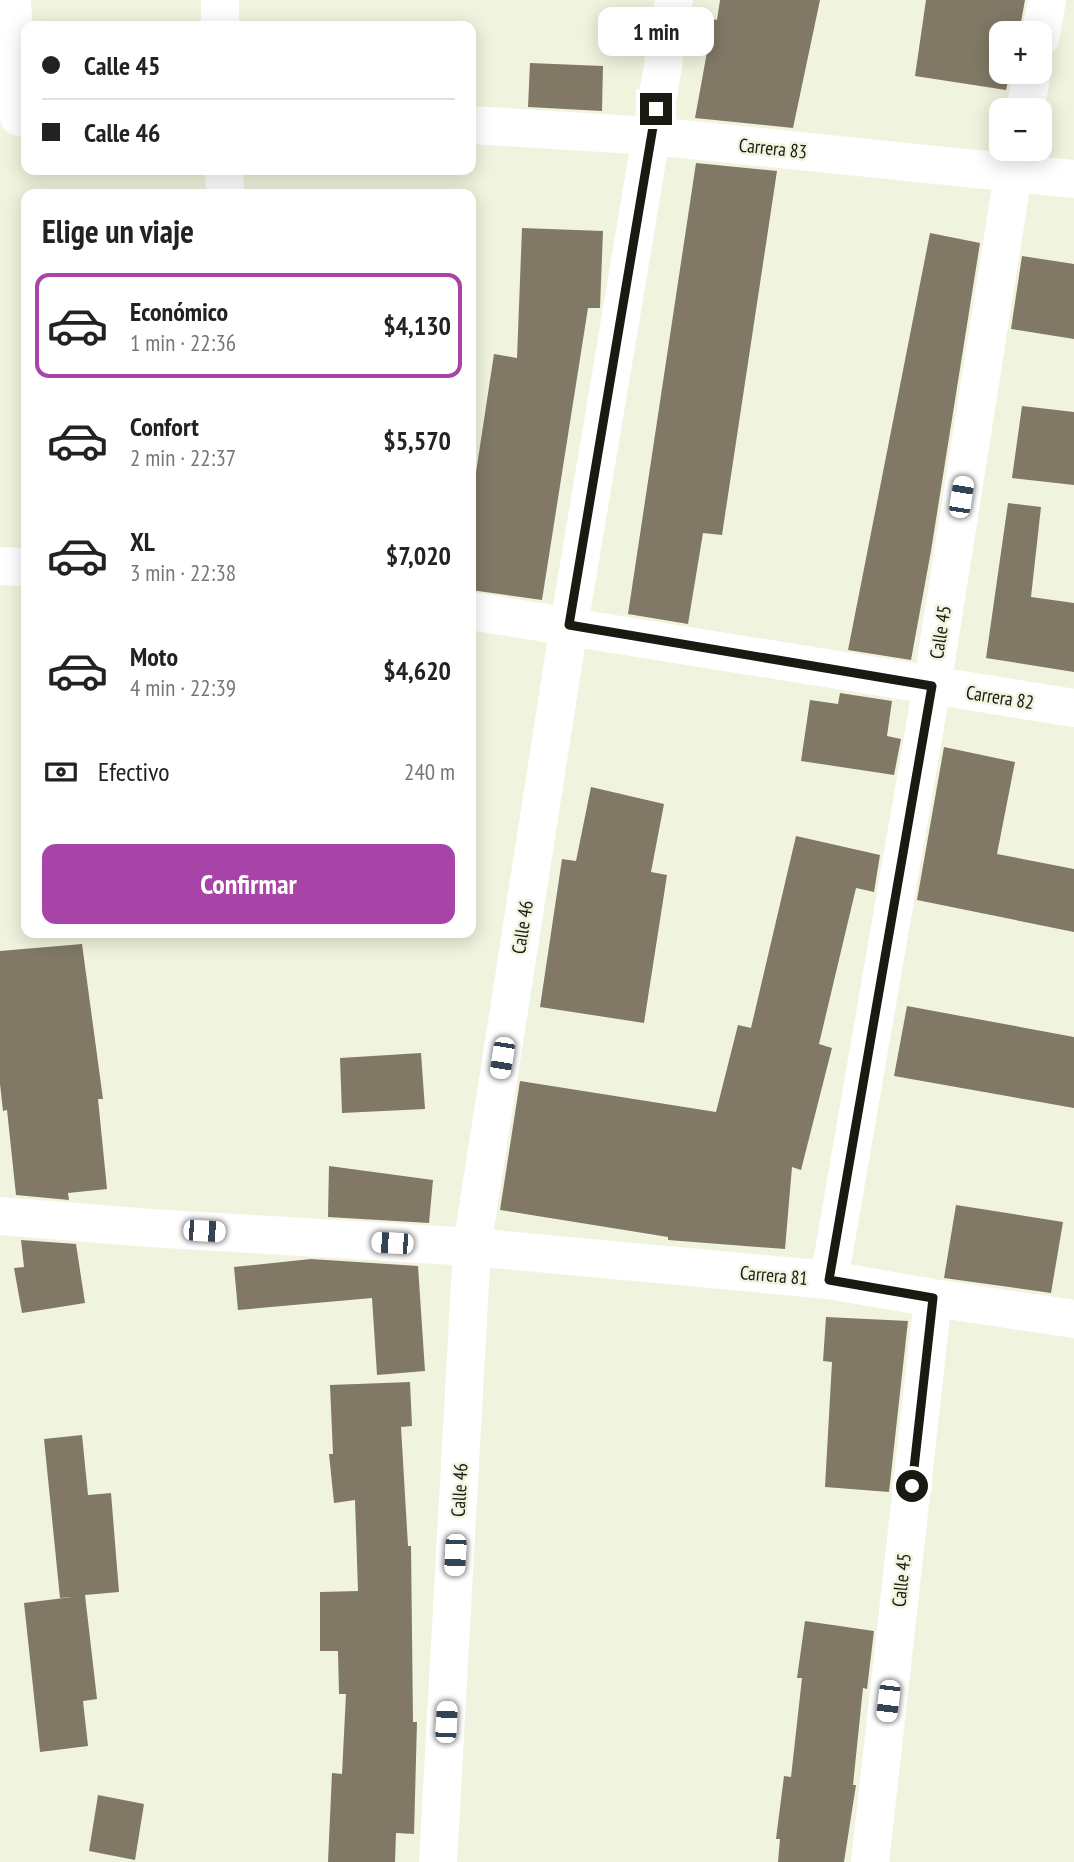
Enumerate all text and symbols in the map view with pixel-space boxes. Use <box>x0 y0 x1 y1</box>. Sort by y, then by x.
callout: 1 min <box>598 7 714 56</box>
text: 1 min <box>633 17 679 46</box>
map controls <box>989 21 1052 161</box>
button: + <box>989 21 1052 84</box>
text: Calle 45 <box>84 49 160 82</box>
route end <box>640 93 672 125</box>
button: − <box>989 98 1052 161</box>
text: Calle 46 <box>84 116 160 149</box>
street label: Carrera 83 <box>738 132 808 164</box>
text: Elige un viaje <box>42 210 194 252</box>
icon: car <box>46 294 109 357</box>
text: Económico <box>130 295 228 328</box>
text: $4,130 <box>383 309 451 342</box>
text: 1 min · 22:36 <box>130 328 236 357</box>
icon: car <box>46 409 109 472</box>
text: Confort <box>130 410 199 443</box>
text: $5,570 <box>383 424 451 457</box>
text: 2 min · 22:37 <box>130 443 236 472</box>
car <box>948 475 975 519</box>
icon: car <box>46 524 109 587</box>
text: XL <box>130 525 155 558</box>
text: $7,020 <box>386 539 451 572</box>
text: 3 min · 22:38 <box>130 558 236 587</box>
street label: Calle 45 <box>924 604 956 660</box>
icon: car <box>46 639 109 702</box>
text: Moto <box>130 640 178 673</box>
text: $4,620 <box>383 654 451 687</box>
text: 4 min · 22:39 <box>130 673 236 702</box>
street label: Carrera 82 <box>964 680 1036 714</box>
icon: cash <box>42 753 80 791</box>
text: Efectivo <box>98 755 170 788</box>
text: 240 m <box>404 757 455 786</box>
button: Confirmar <box>42 844 455 924</box>
street label: Calle 46 <box>506 899 538 955</box>
car <box>489 1036 516 1080</box>
car <box>183 1219 226 1243</box>
car <box>371 1231 414 1255</box>
street label: Carrera 81 <box>739 1260 809 1290</box>
street label: Calle 46 <box>446 1462 472 1518</box>
route start <box>896 1470 928 1502</box>
car <box>444 1533 467 1577</box>
street label: Calle 45 <box>886 1552 916 1608</box>
car <box>876 1679 901 1723</box>
car <box>435 1700 458 1744</box>

